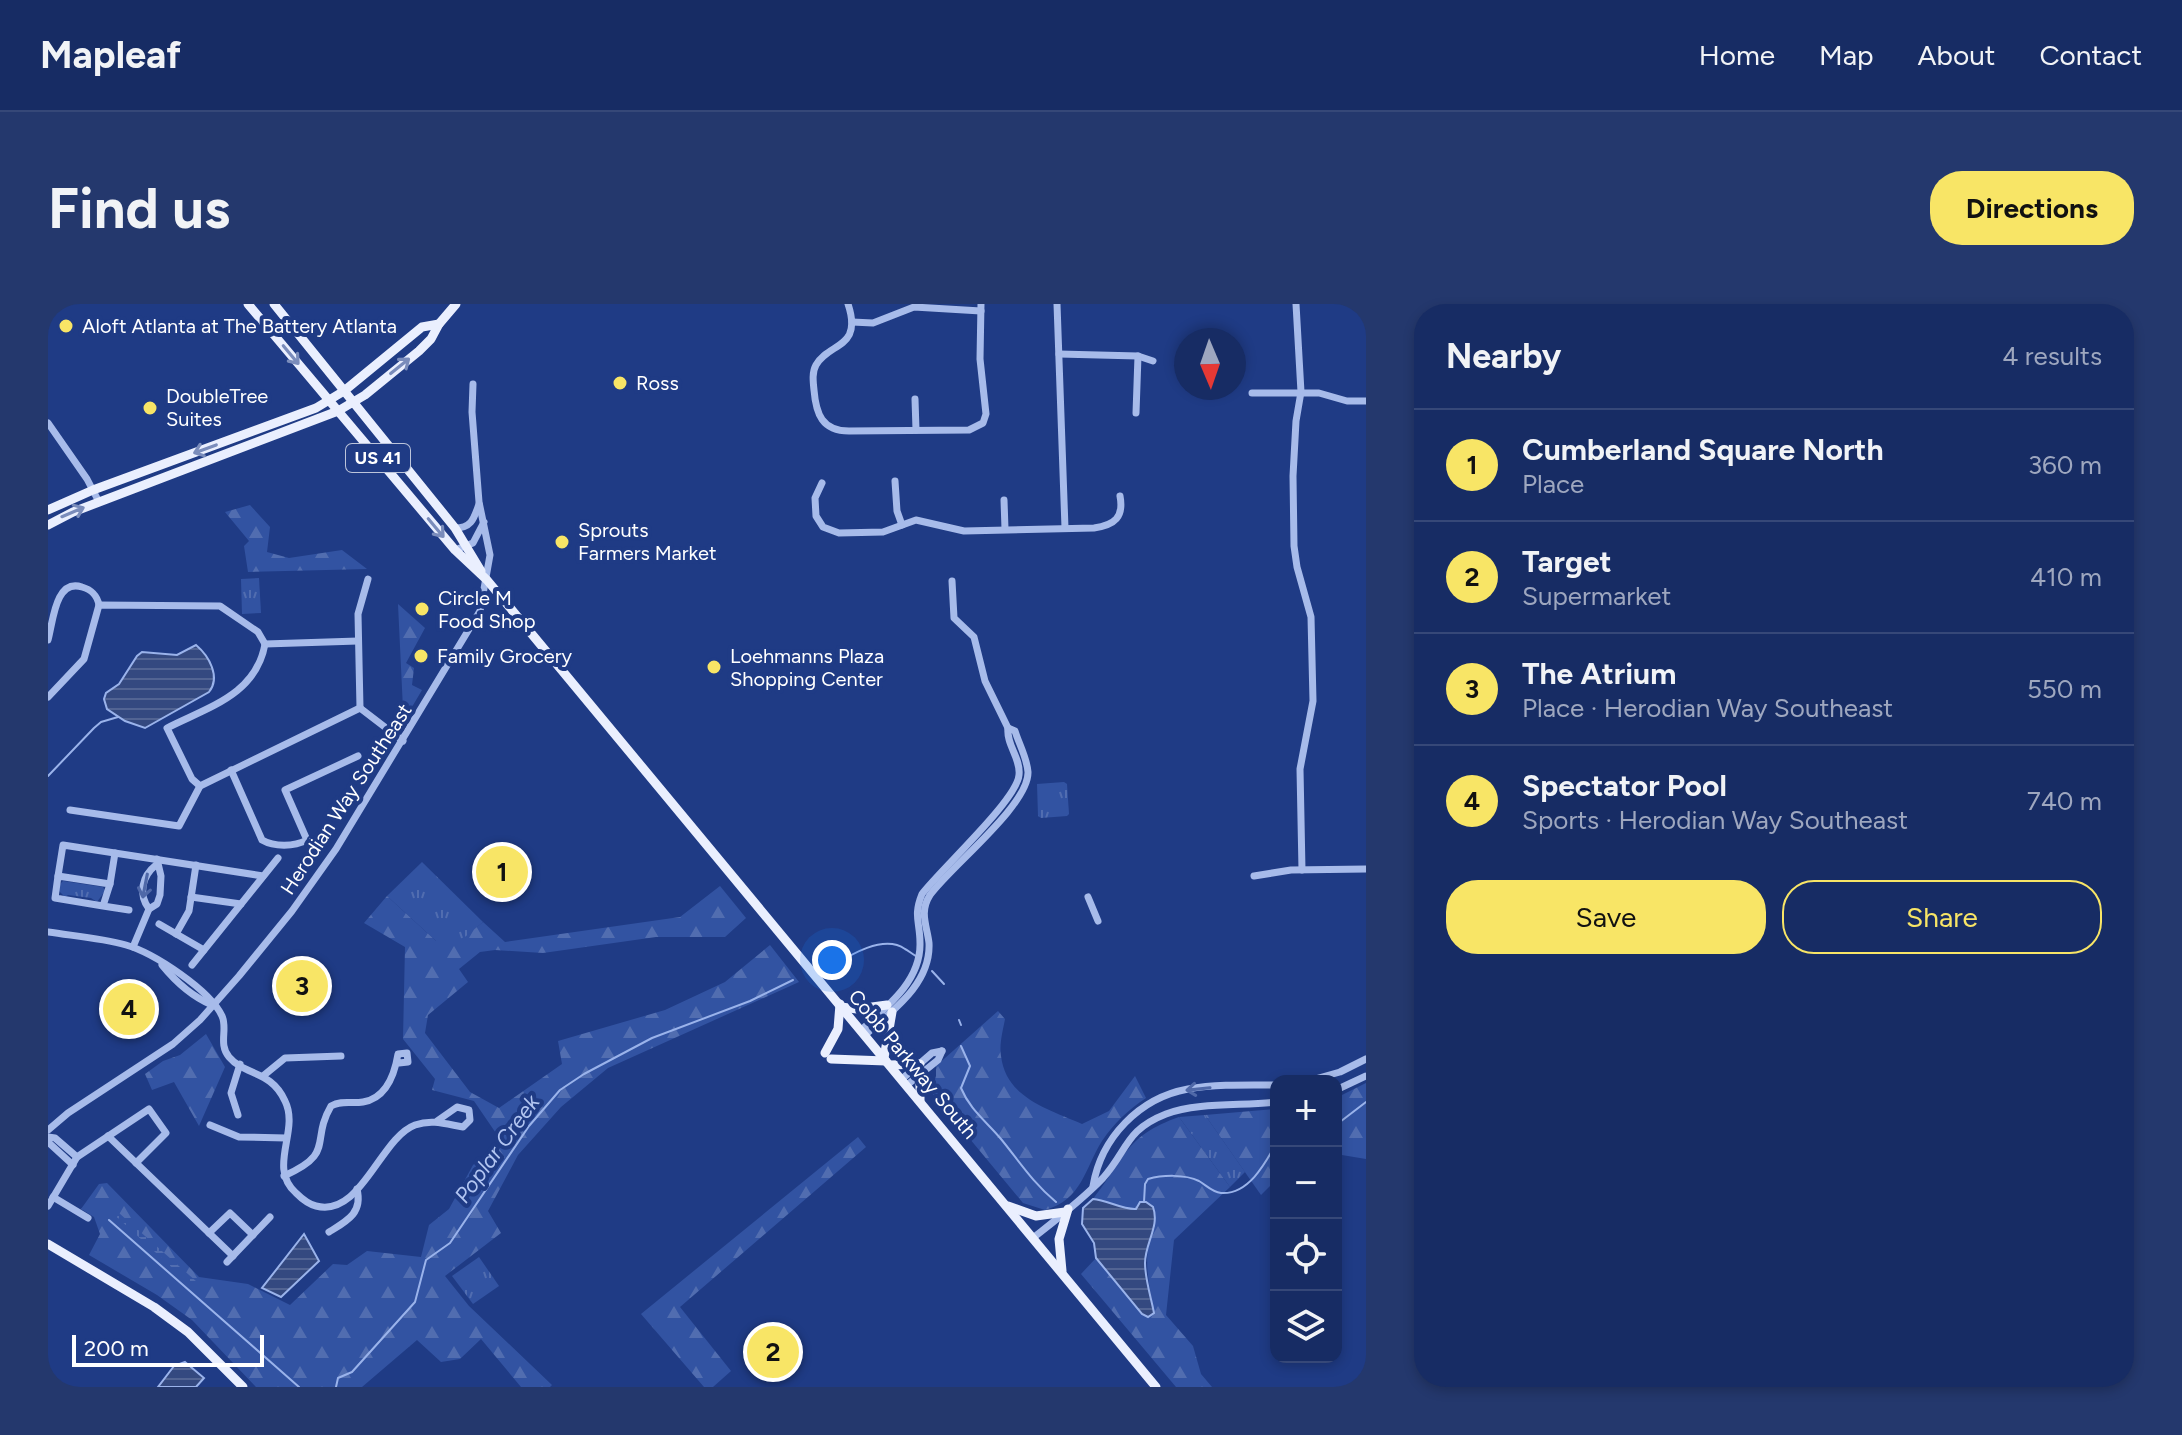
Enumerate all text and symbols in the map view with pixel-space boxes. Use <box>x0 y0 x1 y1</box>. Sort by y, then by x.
text: Mapleaf <box>40 32 181 78</box>
text: Home <box>1699 38 1775 72</box>
text: Map <box>1819 38 1874 72</box>
text: About <box>1918 38 1995 72</box>
text: Contact <box>2039 38 2142 72</box>
button: Directions <box>1930 171 2134 245</box>
text: Find us <box>48 175 230 242</box>
place label: Aloft Atlanta at The Battery Atlanta <box>82 314 397 338</box>
marker: Aloft Atlanta at The Battery Atlanta <box>57 317 75 335</box>
north arrow <box>1174 328 1246 400</box>
text: Nearby <box>1446 336 1561 377</box>
text: 4 results <box>2002 340 2102 372</box>
one-way arrow <box>282 344 300 364</box>
one-way arrow <box>389 357 410 375</box>
place label: Ross <box>636 371 679 395</box>
marker: Ross <box>611 374 629 392</box>
place label: DoubleTree Suites <box>166 384 268 431</box>
marker: DoubleTree Suites <box>141 399 159 417</box>
text: Cumberland Square North <box>1522 431 1884 468</box>
one-way arrow <box>193 443 218 458</box>
road number: US 41 <box>346 444 410 472</box>
text: 1 <box>1467 449 1477 481</box>
text: 360 m <box>2028 449 2102 481</box>
text: Place <box>1522 468 1584 500</box>
one-way arrow <box>60 504 85 519</box>
one-way arrow <box>427 517 445 538</box>
place label: Sprouts Farmers Market <box>578 518 717 565</box>
marker: Sprouts Farmers Market <box>553 533 571 551</box>
text: Target <box>1522 543 1612 580</box>
text: 2 <box>1464 561 1480 593</box>
text: 410 m <box>2030 561 2102 593</box>
text: Supermarket <box>1522 580 1671 612</box>
place label: Circle M Food Shop <box>438 586 535 633</box>
marker: Circle M Food Shop <box>413 600 431 618</box>
place label: Family Grocery <box>437 644 573 668</box>
place label: Loehmanns Plaza Shopping Center <box>730 644 884 691</box>
marker: Family Grocery <box>412 647 430 665</box>
text: The Atrium <box>1522 655 1676 692</box>
marker: Loehmanns Plaza Shopping Center <box>705 658 723 676</box>
text: 3 <box>1465 673 1479 705</box>
text: 550 m <box>2027 673 2102 705</box>
text: Place · Herodian Way Southeast <box>1522 692 1893 724</box>
street label: Herodian Way Southeast <box>275 699 417 899</box>
text: Spectator Pool <box>1522 767 1727 804</box>
text: 4 <box>1464 785 1480 817</box>
text: 740 m <box>2027 785 2102 817</box>
text: Sports · Herodian Way Southeast <box>1522 804 1908 836</box>
pin: 1 <box>476 842 528 902</box>
one-way arrow <box>137 872 152 898</box>
button: Save <box>1446 880 1766 954</box>
button: Share <box>1782 880 2102 954</box>
your location <box>812 940 852 980</box>
pin: 3 <box>276 956 328 1016</box>
pin: 4 <box>103 979 155 1039</box>
street label: Cobb Parkway South <box>844 985 982 1143</box>
map controls <box>1270 1075 1342 1363</box>
button: + <box>1270 1075 1342 1147</box>
one-way arrow <box>1185 1081 1212 1096</box>
water label: Poplar Creek <box>449 1089 546 1208</box>
button: − <box>1270 1147 1342 1219</box>
button: locate <box>1270 1219 1342 1291</box>
button: layers <box>1270 1291 1342 1363</box>
pin: 2 <box>747 1322 799 1382</box>
scale bar <box>72 1331 264 1367</box>
text: 200 m <box>84 1335 149 1362</box>

